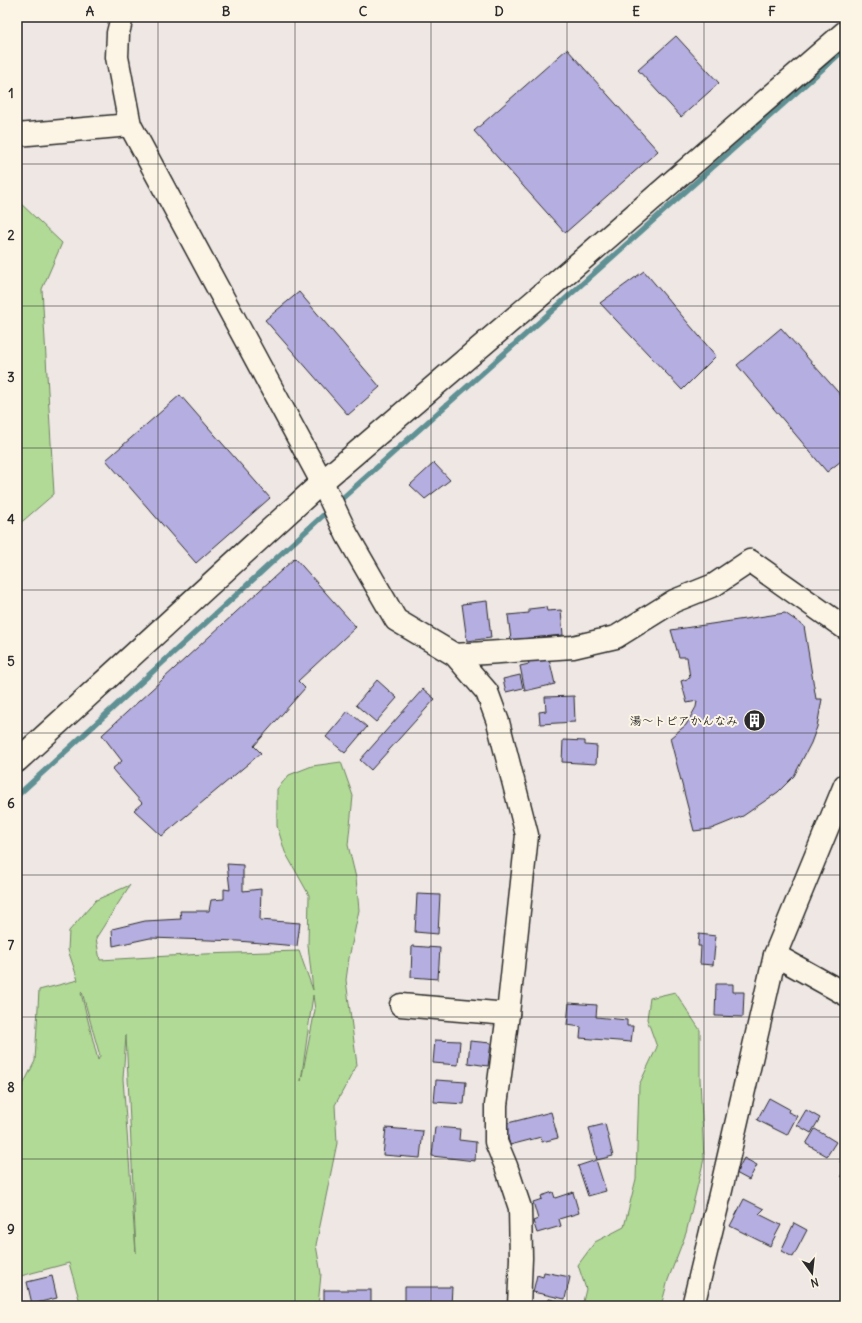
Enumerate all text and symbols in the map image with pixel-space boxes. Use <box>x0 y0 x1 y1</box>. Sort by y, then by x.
text: A <box>86 3 95 20</box>
text: B <box>222 3 231 20</box>
text: C <box>359 3 368 20</box>
text: D <box>494 3 504 20</box>
text: E <box>632 3 640 20</box>
text: F <box>768 3 776 20</box>
text: 1 <box>8 85 14 102</box>
text: 2 <box>7 227 15 244</box>
text: 3 <box>7 369 15 386</box>
text: 4 <box>7 511 15 528</box>
text: 5 <box>7 653 15 670</box>
building icon: 湯～トピアかんなみ <box>741 708 767 734</box>
place label: 湯～トピアかんなみ <box>630 713 738 728</box>
text: 6 <box>7 795 15 812</box>
text: 7 <box>8 937 15 954</box>
text: 8 <box>7 1079 15 1096</box>
text: 9 <box>7 1221 15 1238</box>
north arrow <box>792 1253 832 1293</box>
text: N <box>809 1275 820 1290</box>

